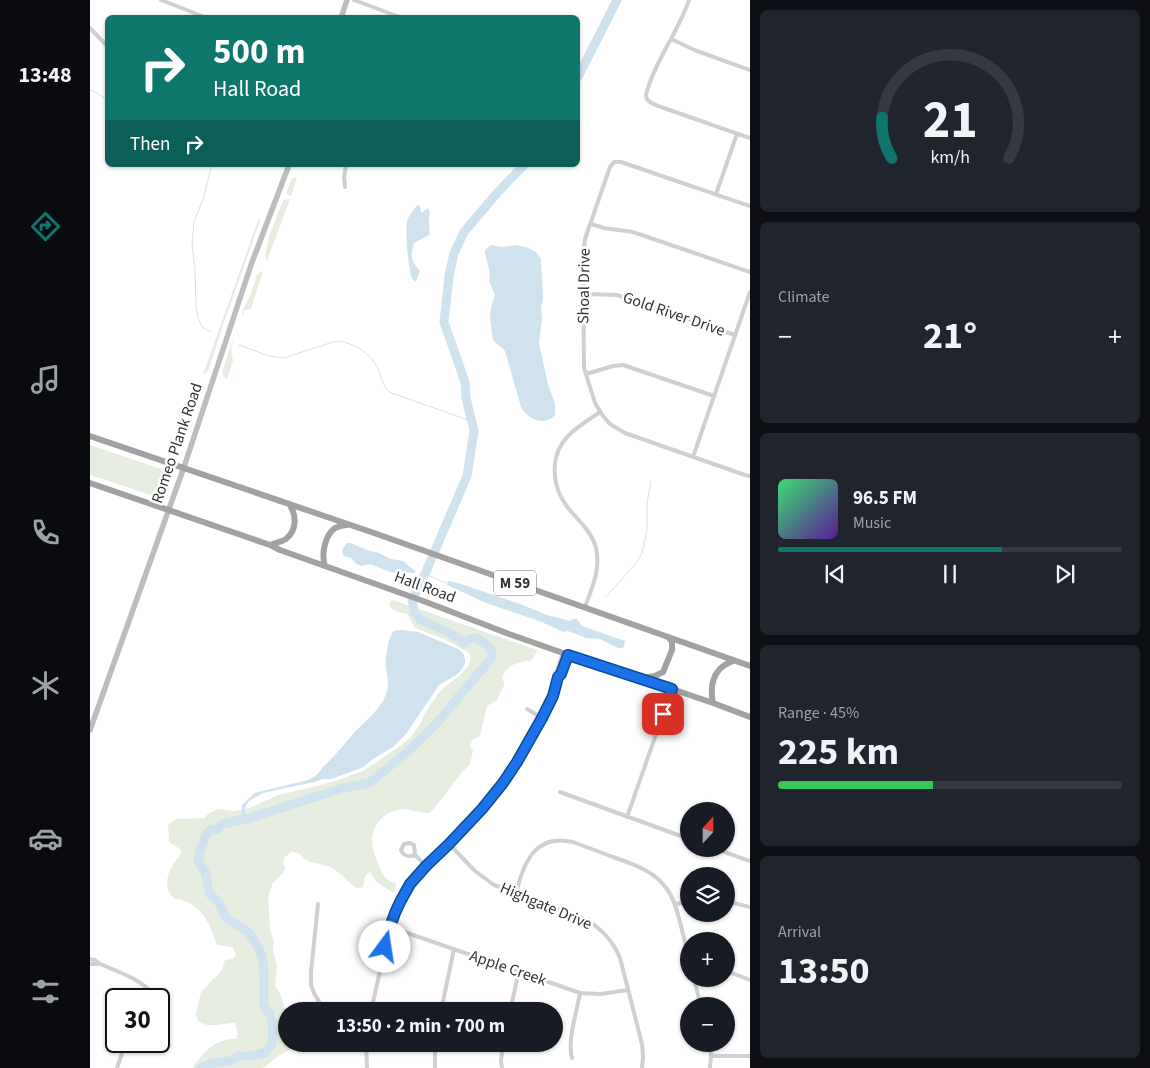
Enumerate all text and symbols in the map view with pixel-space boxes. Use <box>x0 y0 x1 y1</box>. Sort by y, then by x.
text: 500 m <box>213 27 305 77</box>
icon: right <box>130 35 195 100</box>
text: 13:48 <box>18 59 72 91</box>
text: Hall Road <box>213 73 301 105</box>
text: 21 <box>923 84 977 158</box>
icon: right <box>180 130 208 158</box>
text: Then <box>130 131 170 158</box>
text: km/h <box>930 145 970 170</box>
icon: directions <box>28 209 63 244</box>
street label: Shoal Drive <box>572 248 596 324</box>
street label: Gold River Drive <box>620 286 728 342</box>
text: Climate <box>778 286 829 308</box>
text: 21° <box>923 309 977 363</box>
text: − <box>778 317 792 357</box>
text: + <box>1108 317 1122 357</box>
icon: music <box>28 362 63 397</box>
street label: Romeo Plank Road <box>146 380 208 506</box>
text: 96.5 FM <box>853 485 917 512</box>
text: Music <box>853 512 891 534</box>
icon: phone <box>28 515 63 550</box>
icon: previous <box>821 560 849 588</box>
icon: pause <box>936 560 964 588</box>
icon: next <box>1051 560 1079 588</box>
street label: Hall Road <box>391 566 459 608</box>
road number: M 59 <box>494 570 536 596</box>
icon: climate <box>28 668 63 703</box>
pin <box>642 693 684 735</box>
icon: arrive <box>649 700 677 728</box>
text: Range · 45% <box>778 702 859 724</box>
text: 225 km <box>778 725 899 779</box>
north arrow <box>680 802 735 858</box>
map controls <box>680 802 735 1052</box>
icon: car <box>28 821 63 856</box>
button: layers <box>680 867 735 922</box>
street label: Highgate Drive <box>497 877 595 935</box>
position arrow <box>358 920 410 972</box>
text: Arrival <box>778 921 821 943</box>
button: + <box>680 932 735 987</box>
text: 13:50 <box>778 944 870 998</box>
street label: Apple Creek <box>467 945 549 991</box>
icon: filters <box>28 974 63 1009</box>
speed limit sign: 30 <box>105 988 170 1053</box>
button: − <box>680 997 735 1052</box>
text: 13:50 · 2 min · 700 m <box>336 1013 505 1040</box>

